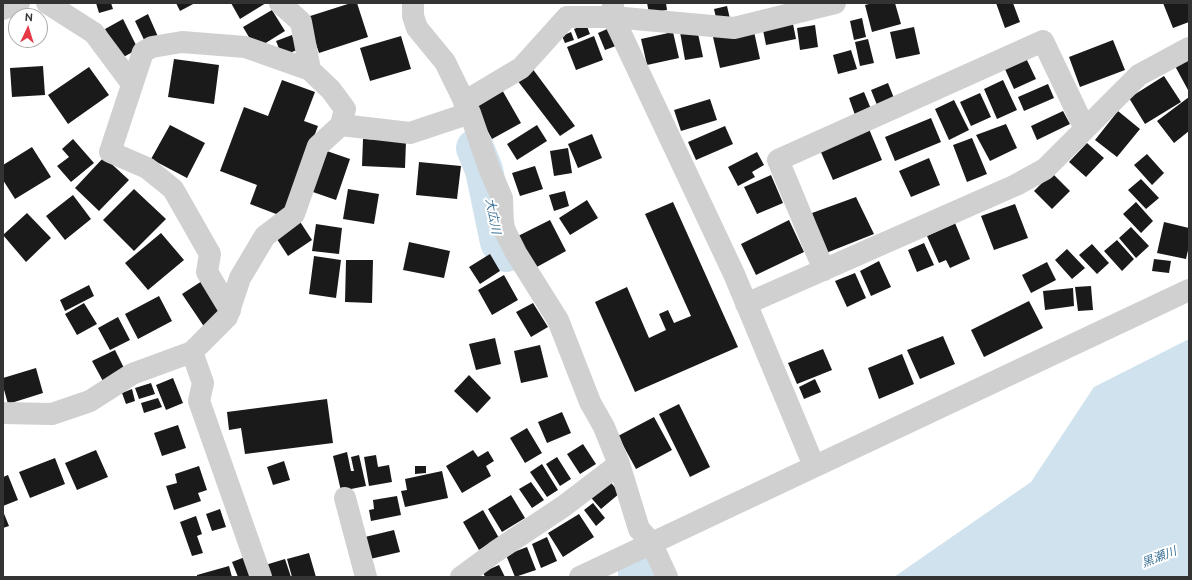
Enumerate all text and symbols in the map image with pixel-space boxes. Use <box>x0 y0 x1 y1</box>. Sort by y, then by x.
north arrow <box>8 8 48 48</box>
text: N <box>24 11 33 23</box>
water label: 大広川 <box>482 197 504 235</box>
water label: 黒瀬川 <box>1140 544 1178 570</box>

